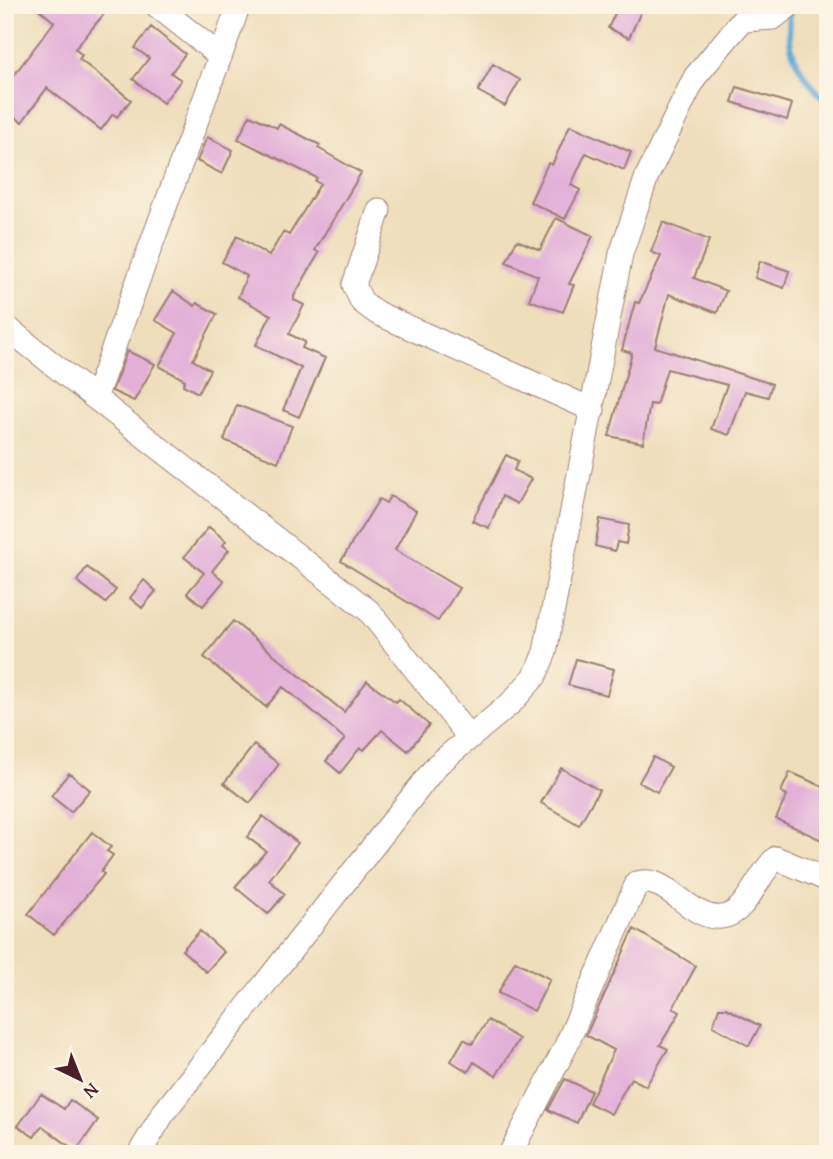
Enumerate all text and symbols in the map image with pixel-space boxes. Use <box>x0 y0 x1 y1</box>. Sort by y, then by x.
north arrow <box>46 1044 116 1114</box>
text: N <box>77 1077 106 1106</box>

